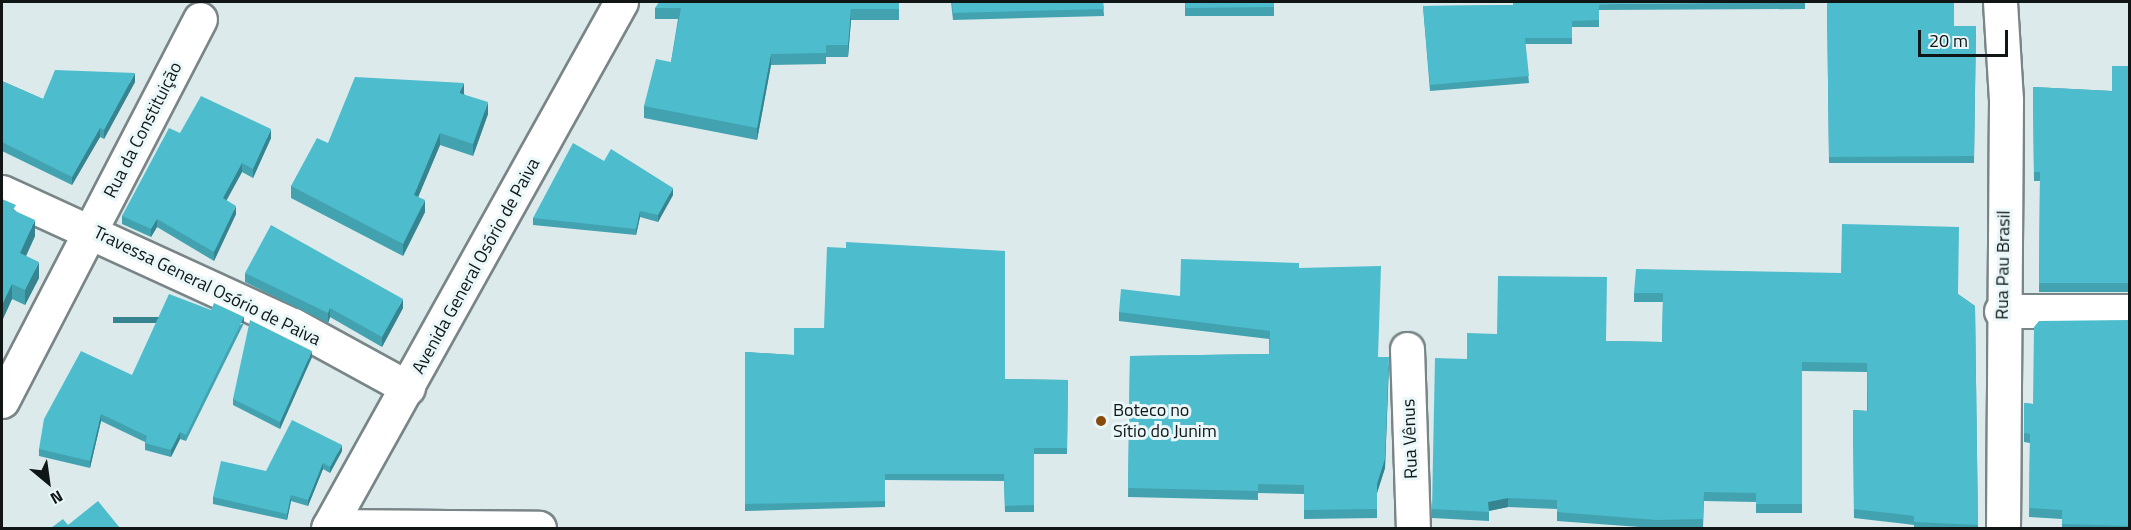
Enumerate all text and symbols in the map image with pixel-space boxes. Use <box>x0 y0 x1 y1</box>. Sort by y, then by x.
scale bar <box>1921 18 2011 56</box>
text: 20 m <box>1929 27 1968 54</box>
street label: Rua da Constituição <box>99 58 187 202</box>
street label: Avenida General Osório de Paiva <box>408 154 544 378</box>
street label: Rua Pau Brasil <box>1991 210 2015 320</box>
street label: Travessa General Osório de Paiva <box>90 222 324 350</box>
street label: Rua Vênus <box>1398 399 1422 479</box>
place label: Boteco no Sítio do Junim <box>1113 400 1217 442</box>
marker: Boteco no Sítio do Junim <box>1094 414 1108 428</box>
north arrow <box>18 452 78 512</box>
text: N <box>46 485 67 511</box>

